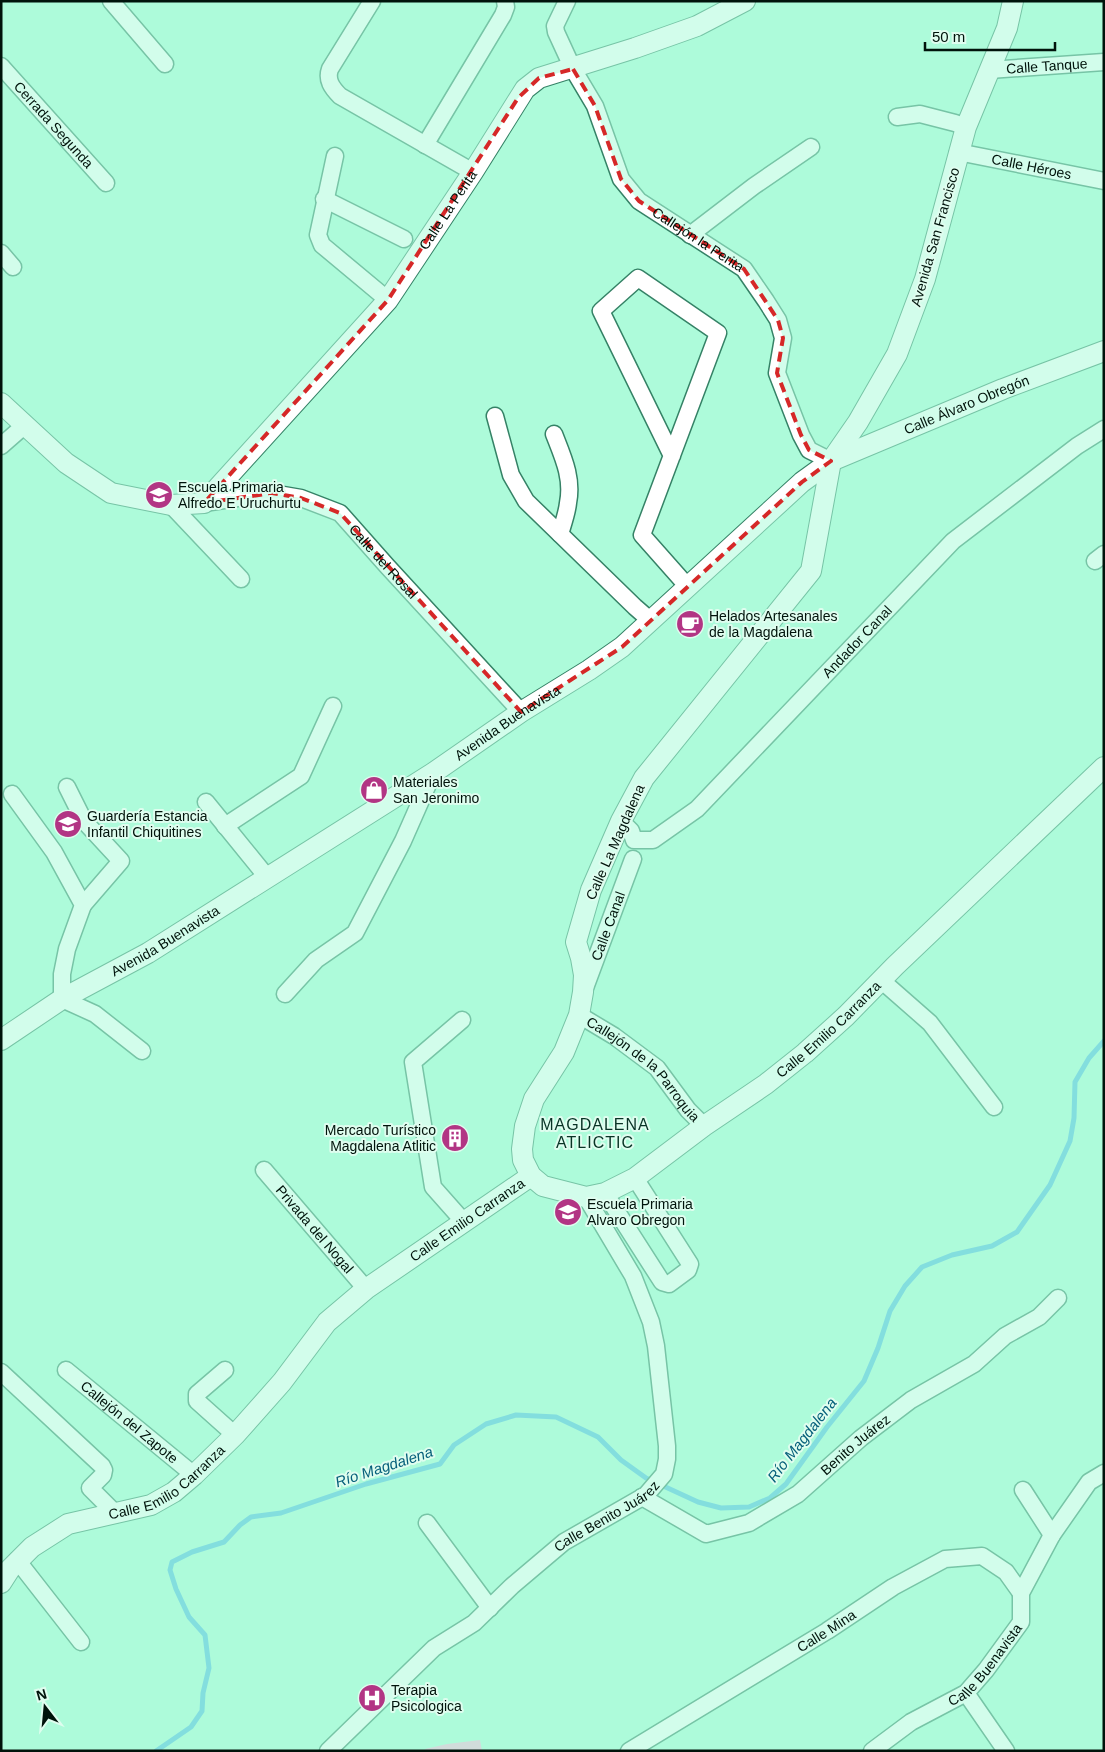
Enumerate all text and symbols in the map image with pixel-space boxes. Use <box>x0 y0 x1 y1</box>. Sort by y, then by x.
scale bar <box>925 20 1055 52</box>
text: 50 m <box>932 28 965 45</box>
street label: Calle Tanque <box>1006 55 1088 77</box>
street label: Cerrada Segunda <box>11 78 97 171</box>
street label: Calle Héroes <box>990 151 1073 182</box>
street label: Avenida San Francisco <box>908 166 963 308</box>
street label: Calle La Perita <box>416 167 480 253</box>
street label: Callejón la Perita <box>649 204 747 275</box>
street label: Calle Álvaro Obregón <box>901 372 1031 438</box>
place label: Escuela Primaria Alfredo E Uruchurtu <box>178 479 301 511</box>
school or university icon: Escuela Primaria Alfredo E Uruchurtu <box>144 480 174 510</box>
street label: Calle del Rosal <box>346 521 421 602</box>
street label: Andador Canal <box>819 602 895 681</box>
place label: Helados Artesanales de la Magdalena <box>709 608 837 640</box>
cafe icon: Helados Artesanales de la Magdalena <box>675 609 705 639</box>
street label: Avenida Buenavista <box>452 682 563 764</box>
place label: Materiales San Jeronimo <box>393 774 480 806</box>
shop icon: Materiales San Jeronimo <box>359 775 389 805</box>
street label: Calle La Magdalena <box>582 782 648 902</box>
place label: Guardería Estancia Infantil Chiquitines <box>87 808 208 840</box>
school or university icon: Guardería Estancia Infantil Chiquitines <box>53 809 83 839</box>
street label: Calle Canal <box>588 889 628 963</box>
street label: Avenida Buenavista <box>108 902 222 979</box>
street label: Calle Emilio Carranza <box>773 978 884 1081</box>
street label: Callejón de la Parroquia <box>584 1013 703 1125</box>
district label: MAGDALENA ATLICTIC <box>540 1116 650 1151</box>
place label: Mercado Turístico Magdalena Atlitic <box>325 1122 436 1154</box>
building icon: Mercado Turístico Magdalena Atlitic <box>440 1123 470 1153</box>
street label: Calle Emilio Carranza <box>407 1175 528 1265</box>
street label: Privada del Nogal <box>273 1182 357 1276</box>
place label: Escuela Primaria Alvaro Obregon <box>587 1196 693 1228</box>
school or university icon: Escuela Primaria Alvaro Obregon <box>553 1197 583 1227</box>
street label: Callejón del Zapote <box>78 1378 181 1467</box>
water label: Río Magdalena <box>764 1394 840 1485</box>
street label: Benito Juárez <box>817 1411 893 1478</box>
street label: Calle Emilio Carranza <box>107 1442 228 1522</box>
water label: Río Magdalena <box>333 1443 435 1490</box>
street label: Calle Benito Juárez <box>551 1478 663 1555</box>
street label: Calle Mina <box>794 1606 859 1655</box>
street label: Calle Buenavista <box>945 1620 1025 1709</box>
north arrow <box>20 1682 70 1732</box>
place label: Terapia Psicologica <box>391 1682 462 1714</box>
hospital icon: Terapia Psicologica <box>357 1683 387 1713</box>
text: N <box>34 1685 48 1704</box>

